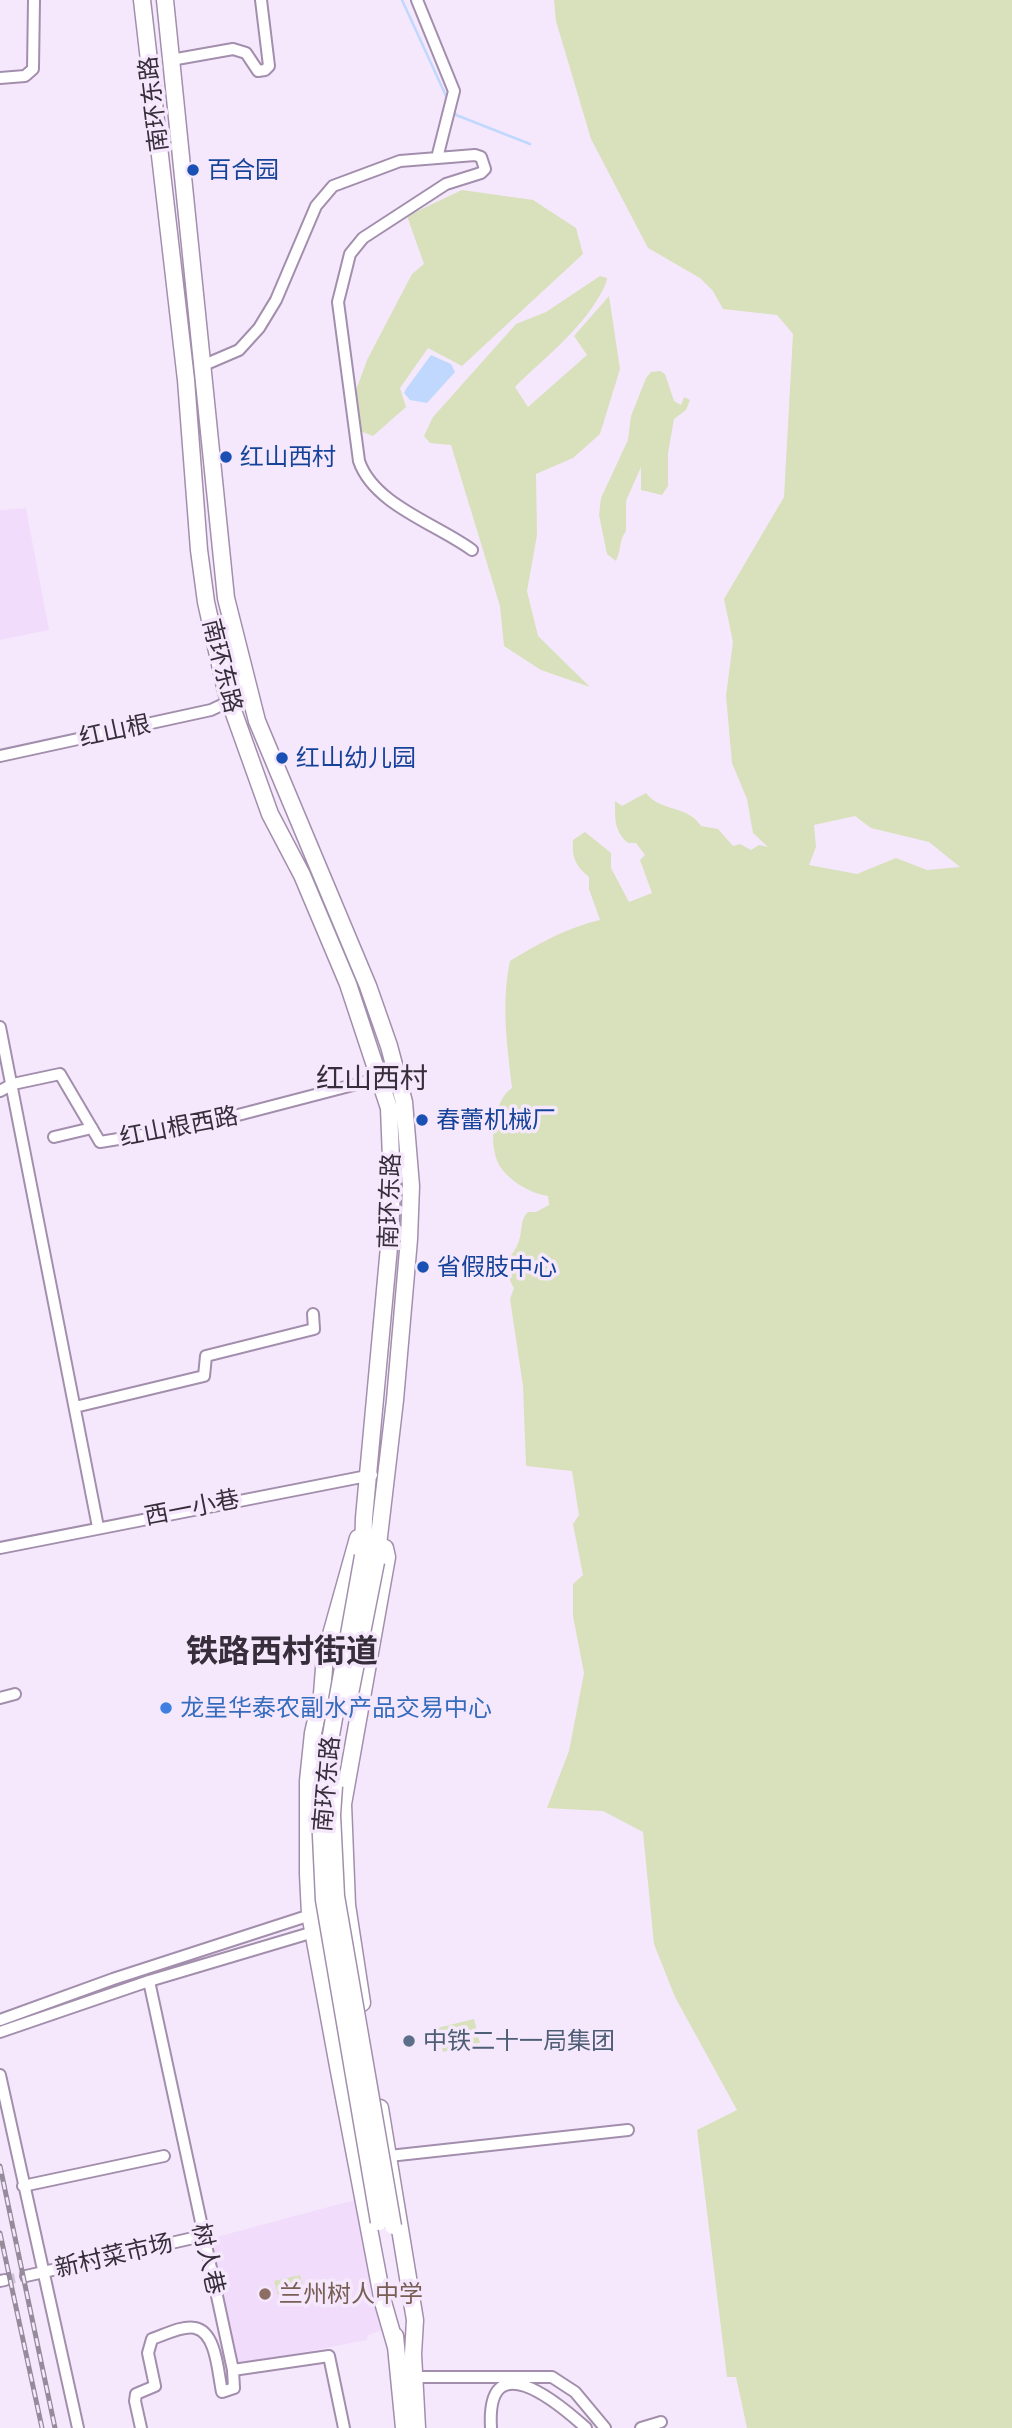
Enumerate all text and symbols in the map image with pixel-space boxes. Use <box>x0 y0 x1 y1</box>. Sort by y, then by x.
street label: 南环东路 <box>134 55 174 153</box>
place label: 百合园 <box>207 156 279 184</box>
marker: 百合园 <box>185 162 201 178</box>
place label: 红山西村 <box>240 443 336 471</box>
marker: 红山西村 <box>218 449 234 465</box>
street label: 南环东路 <box>196 616 248 716</box>
street label: 红山根 <box>77 709 153 753</box>
place label: 红山幼儿园 <box>296 744 416 772</box>
marker: 红山幼儿园 <box>274 750 290 766</box>
district label: 红山西村 <box>316 1062 428 1096</box>
street label: 红山根西路 <box>117 1101 241 1153</box>
place label: 春蕾机械厂 <box>436 1106 556 1134</box>
marker: 春蕾机械厂 <box>414 1112 430 1128</box>
street label: 南环东路 <box>374 1153 406 1249</box>
place label: 省假肢中心 <box>437 1253 557 1281</box>
marker: 省假肢中心 <box>415 1259 431 1275</box>
street label: 西一小巷 <box>142 1485 242 1531</box>
district label: 铁路西村街道 <box>186 1633 378 1671</box>
place label: 龙呈华泰农副水产品交易中心 <box>180 1694 492 1722</box>
marker: 龙呈华泰农副水产品交易中心 <box>158 1700 174 1716</box>
street label: 南环东路 <box>308 1735 346 1833</box>
place label: 中铁二十一局集团 <box>423 2027 615 2055</box>
marker: 中铁二十一局集团 <box>401 2033 417 2049</box>
street label: 树人巷 <box>186 2221 230 2297</box>
street label: 新村菜市场 <box>52 2228 176 2284</box>
place label: 兰州树人中学 <box>279 2280 423 2308</box>
marker: 兰州树人中学 <box>257 2286 273 2302</box>

